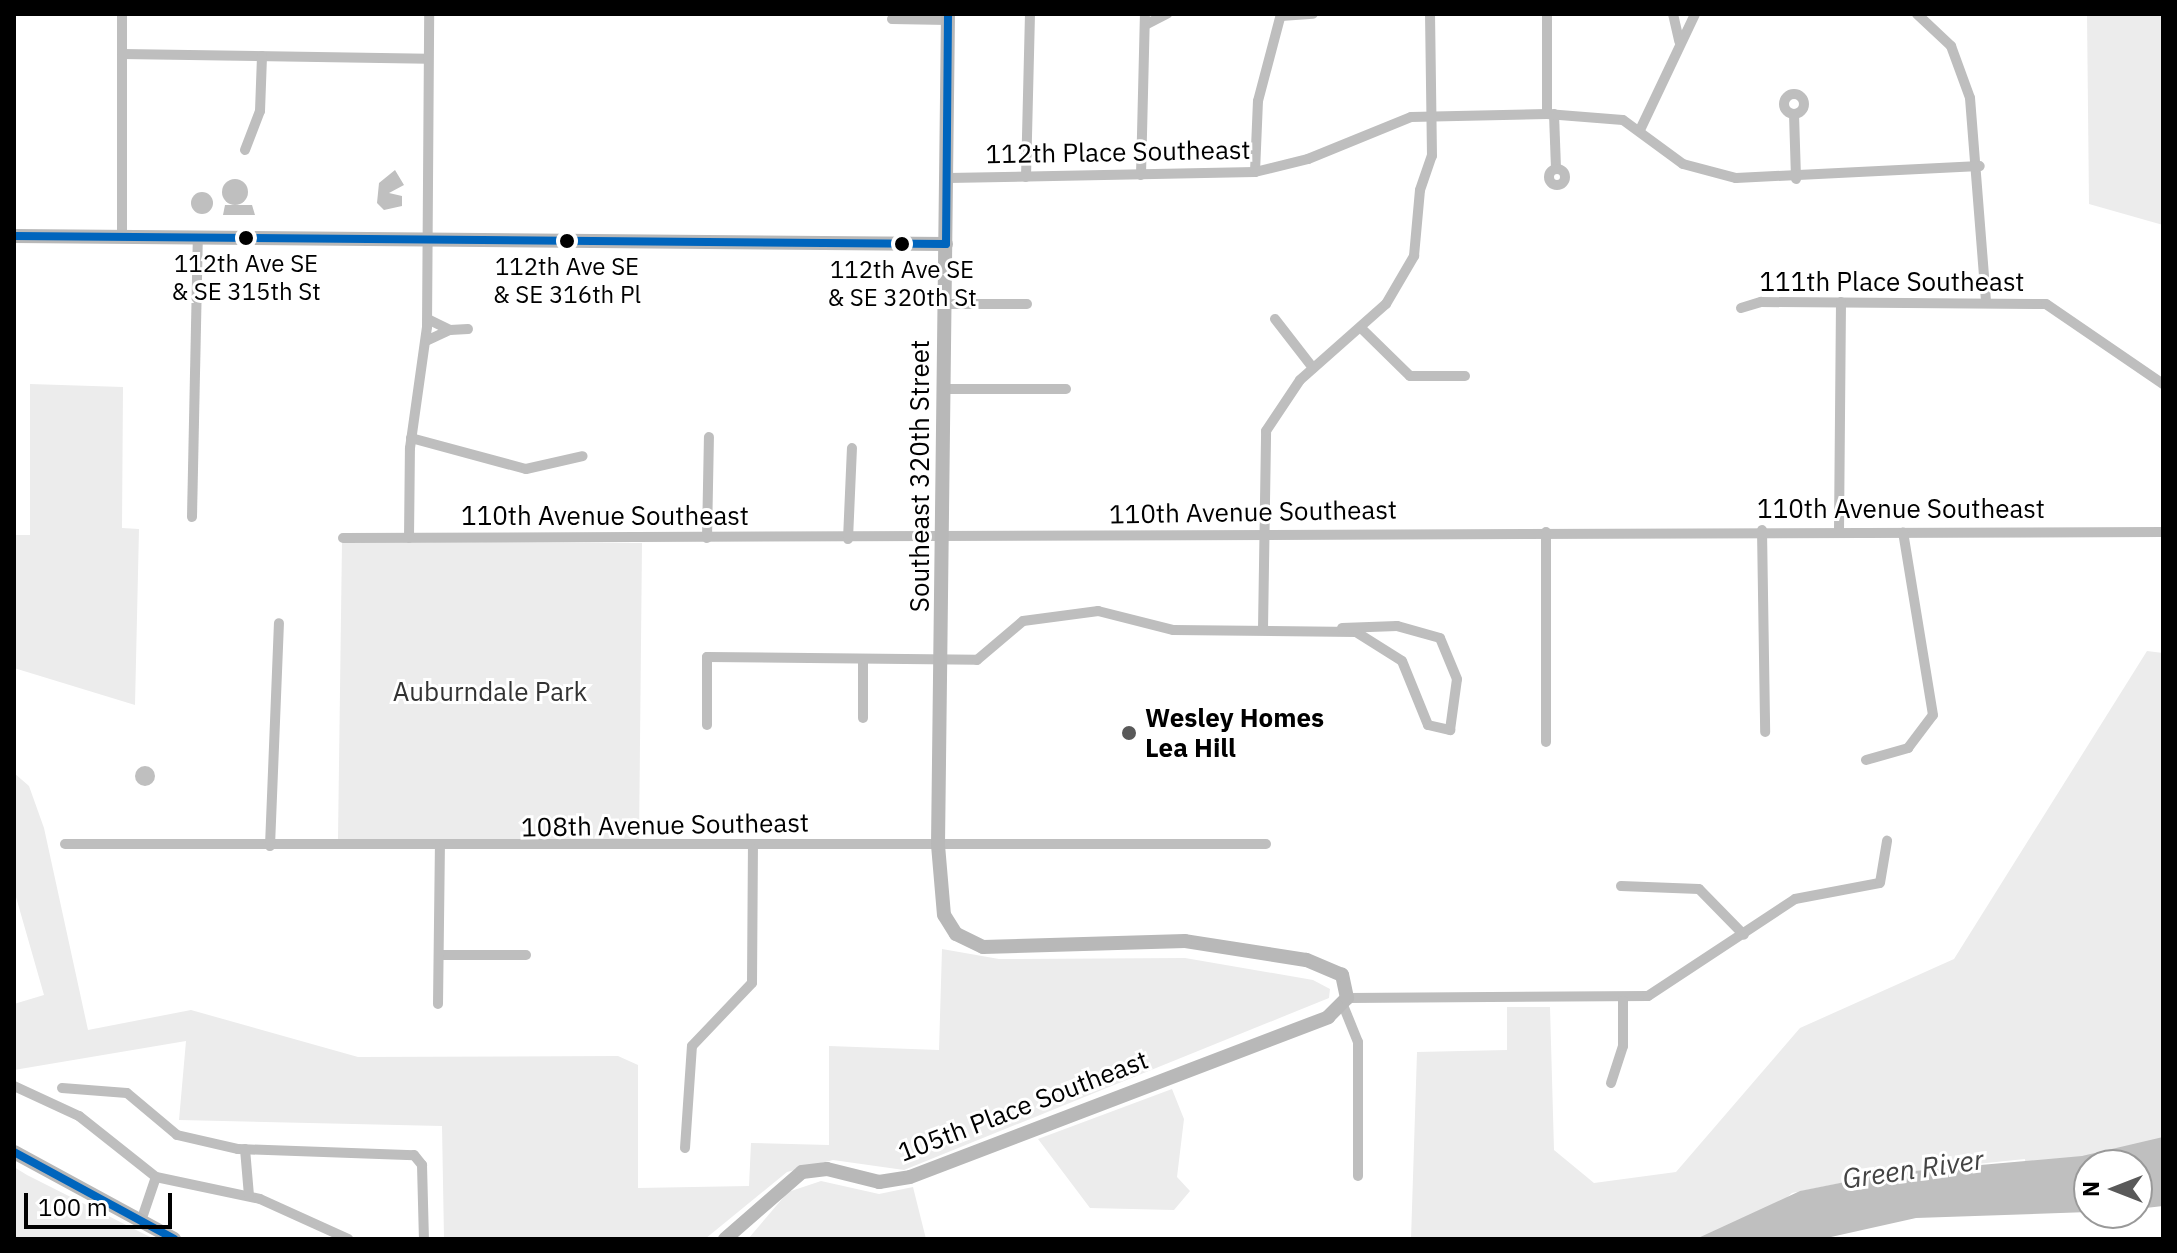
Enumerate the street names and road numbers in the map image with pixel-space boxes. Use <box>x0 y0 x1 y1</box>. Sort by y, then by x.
street label: 112th Place Southeast <box>985 134 1251 170</box>
street label: 111th Place Southeast <box>1760 266 2024 298</box>
street label: Southeast 320th Street <box>904 340 936 612</box>
street label: 110th Avenue Southeast <box>1757 493 2045 525</box>
street label: 110th Avenue Southeast <box>1109 494 1397 530</box>
street label: 110th Avenue Southeast <box>461 500 749 532</box>
street label: 108th Avenue Southeast <box>521 807 809 843</box>
street label: 105th Place Southeast <box>894 1044 1152 1168</box>

